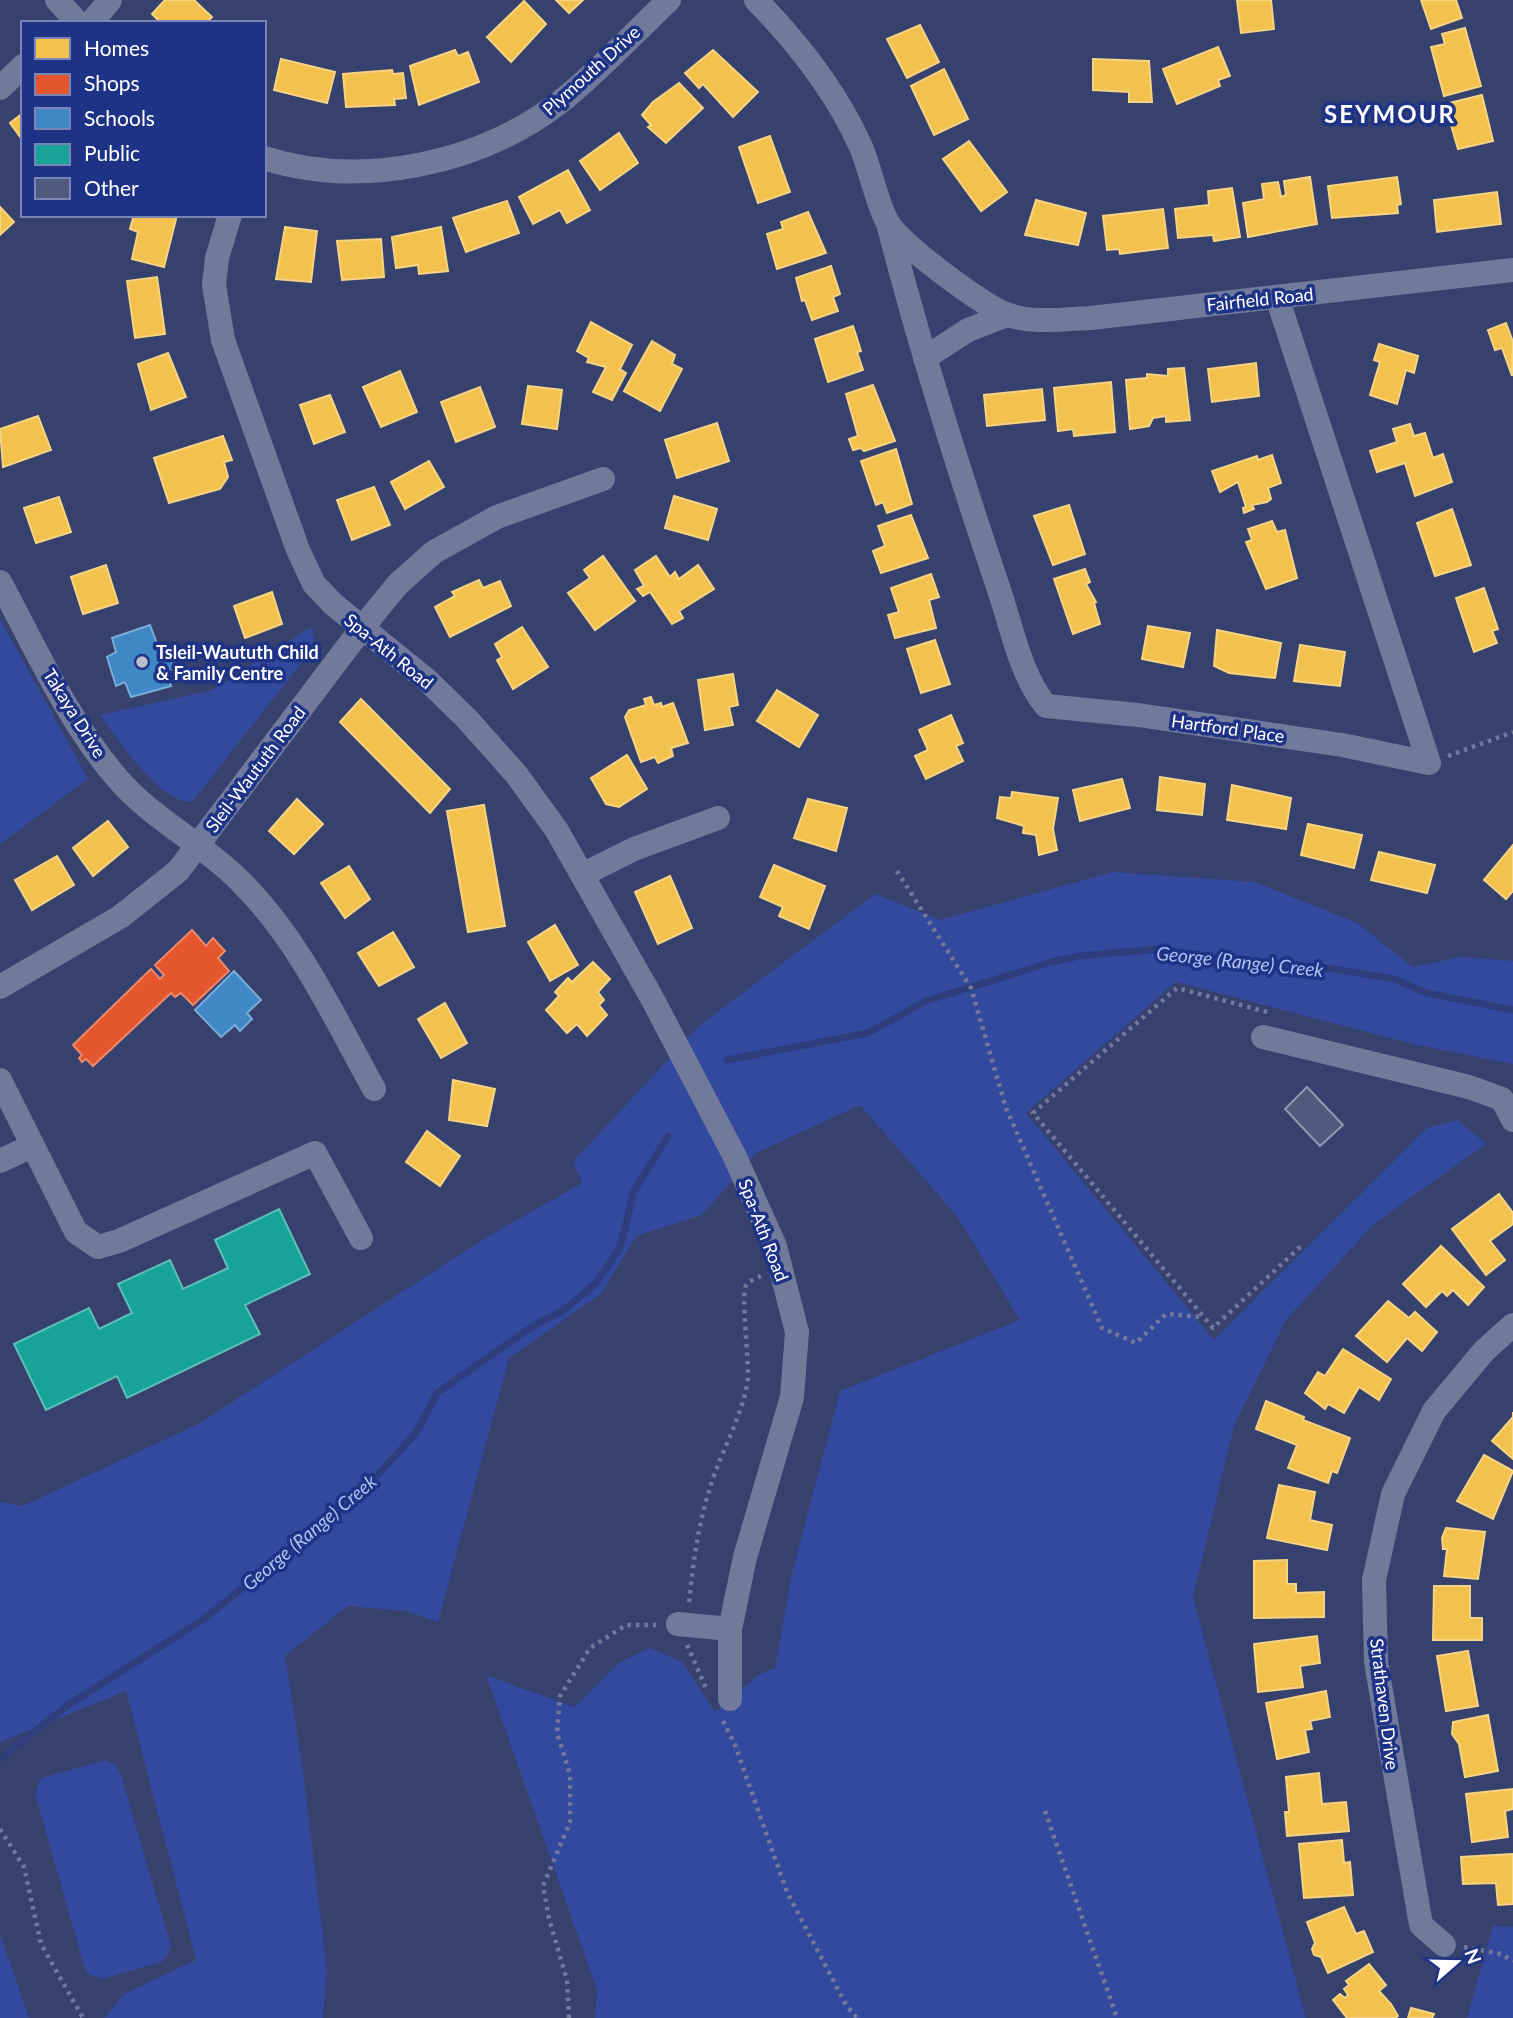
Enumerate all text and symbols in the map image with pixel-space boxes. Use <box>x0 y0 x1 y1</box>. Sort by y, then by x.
legend <box>21 21 266 217</box>
street label: Plymouth Drive <box>538 21 644 119</box>
text: Homes <box>84 35 149 60</box>
text: Shops <box>84 70 140 95</box>
district label: SEYMOUR <box>1324 99 1456 128</box>
text: Schools <box>84 105 155 130</box>
text: Public <box>84 140 140 165</box>
text: Other <box>84 175 139 200</box>
street label: Fairfield Road <box>1205 282 1315 316</box>
street label: Spa-Ath Road <box>340 608 438 694</box>
place label: Tsleil-Waututh Child & Family Centre <box>156 641 319 684</box>
marker: Tsleil-Waututh Child & Family Centre <box>134 654 150 670</box>
street label: Takaya Drive <box>39 664 111 762</box>
street label: Sleil-Waututh Road <box>200 702 310 836</box>
street label: Hartford Place <box>1170 709 1286 747</box>
water label: George (Range) Creek <box>1155 941 1326 981</box>
street label: Spa-Ath Road <box>734 1176 794 1284</box>
water label: George (Range) Creek <box>237 1469 382 1595</box>
street label: Strathaven Drive <box>1366 1637 1404 1771</box>
north arrow <box>1422 1927 1492 1997</box>
text: N <box>1460 1945 1487 1967</box>

